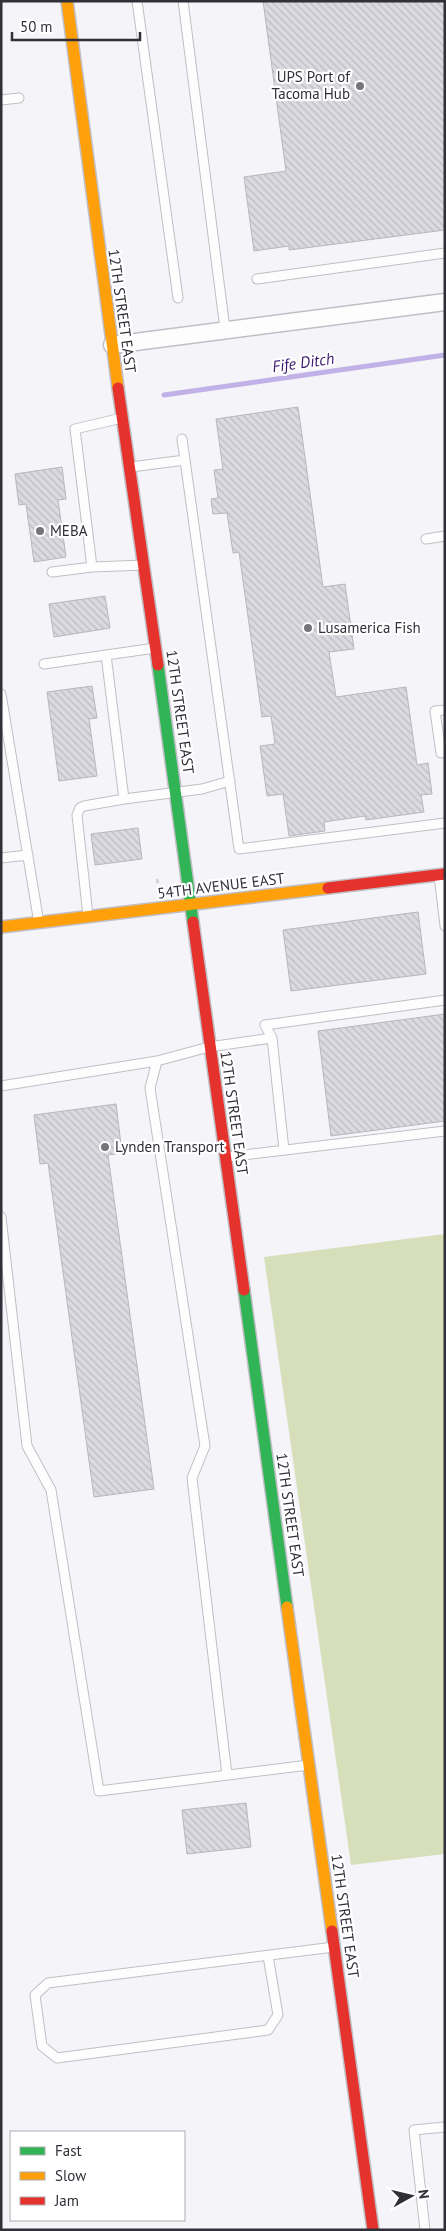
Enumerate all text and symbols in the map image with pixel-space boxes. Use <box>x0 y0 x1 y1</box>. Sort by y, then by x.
scale bar <box>12 10 140 42</box>
text: 50 m <box>20 17 53 36</box>
place label: UPS Port of Tacoma Hub <box>271 67 351 103</box>
marker: UPS Port of Tacoma Hub <box>354 80 366 92</box>
street label: 12TH STREET EAST <box>104 248 141 375</box>
water label: Fife Ditch <box>271 348 335 376</box>
place label: MEBA <box>50 521 88 540</box>
marker: MEBA <box>34 525 46 537</box>
place label: Lusamerica Fish <box>318 618 421 637</box>
marker: Lusamerica Fish <box>302 622 314 634</box>
street label: 12TH STREET EAST <box>162 649 199 776</box>
street label: 54TH AVENUE EAST <box>156 868 286 903</box>
street label: 12TH STREET EAST <box>216 1050 253 1177</box>
place label: Lynden Transport <box>115 1137 225 1156</box>
marker: Lynden Transport <box>99 1141 111 1153</box>
street label: 12TH STREET EAST <box>272 1452 309 1579</box>
street label: 12TH STREET EAST <box>327 1853 364 1980</box>
legend <box>10 2131 185 2221</box>
text: Fast <box>55 2141 82 2160</box>
text: Slow <box>55 2166 86 2185</box>
north arrow <box>386 2171 436 2221</box>
text: N <box>414 2188 433 2200</box>
text: Jam <box>54 2191 79 2210</box>

